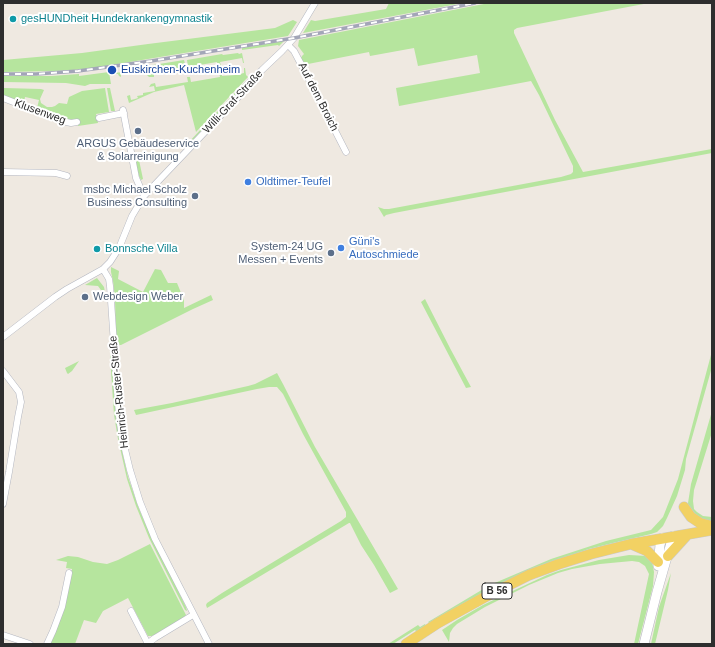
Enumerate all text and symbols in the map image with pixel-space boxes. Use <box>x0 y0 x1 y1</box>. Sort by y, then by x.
place label: gesHUNDheit Hundekrankengymnastik <box>21 12 212 26</box>
marker: gesHUNDheit Hundekrankengymnastik <box>8 14 18 24</box>
street label: Auf dem Broich <box>295 61 341 133</box>
place label: Euskirchen-Kuchenheim <box>121 63 240 77</box>
marker: Euskirchen-Kuchenheim <box>106 64 118 76</box>
street label: Willi-Graf-Straße <box>200 68 266 136</box>
street label: Klusenweg <box>12 97 68 127</box>
marker: ARGUS Gebäudeservice & Solarreinigung <box>133 126 143 136</box>
place label: ARGUS Gebäudeservice & Solarreinigung <box>77 137 199 163</box>
place label: Oldtimer-Teufel <box>256 175 331 189</box>
marker: Oldtimer-Teufel <box>243 177 253 187</box>
place label: msbc Michael Scholz Business Consulting <box>84 183 187 209</box>
marker: msbc Michael Scholz Business Consulting <box>190 191 200 201</box>
place label: Güni's Autoschmiede <box>349 235 419 261</box>
place label: System-24 UG Messen + Events <box>238 240 323 266</box>
place label: Bonnsche Villa <box>105 242 178 256</box>
marker: Güni's Autoschmiede <box>336 243 346 253</box>
marker: Bonnsche Villa <box>92 244 102 254</box>
marker: System-24 UG Messen + Events <box>326 248 336 258</box>
place label: Webdesign Weber <box>93 290 183 304</box>
marker: Webdesign Weber <box>80 292 90 302</box>
street label: Heinrich-Ruster-Straße <box>107 335 131 449</box>
road number: B 56 <box>482 583 512 599</box>

